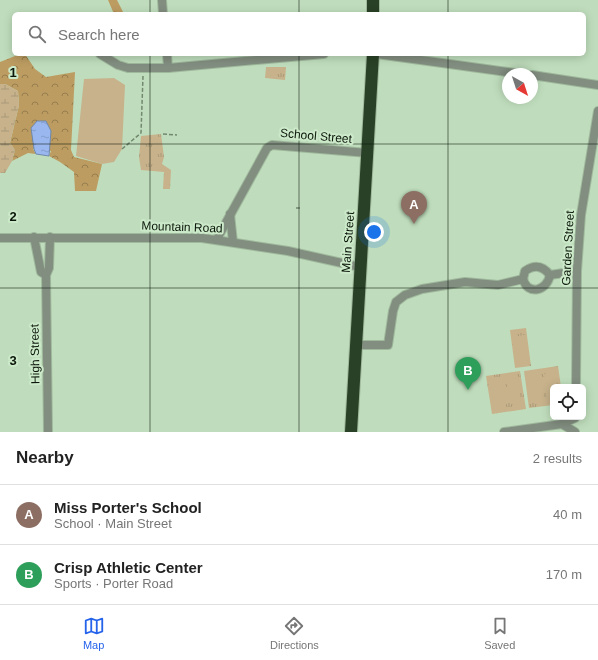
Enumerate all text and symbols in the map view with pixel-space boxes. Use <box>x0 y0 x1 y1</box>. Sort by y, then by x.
search box <box>12 12 586 56</box>
icon: search <box>26 23 48 45</box>
text: Search here <box>58 26 140 43</box>
text: 1 <box>9 65 17 80</box>
north arrow <box>502 68 538 104</box>
street label: School Street <box>280 126 353 146</box>
pin: A <box>401 191 427 224</box>
text: 2 <box>9 209 17 224</box>
street label: Garden Street <box>559 209 577 286</box>
street label: Main Street <box>339 210 357 273</box>
street label: Mountain Road <box>141 219 223 235</box>
your location <box>364 222 384 242</box>
street label: High Street <box>27 323 43 384</box>
text: 3 <box>9 353 17 368</box>
pin: B <box>455 357 481 390</box>
map controls <box>550 384 586 420</box>
button: locate <box>550 384 586 420</box>
text: Nearby <box>16 448 74 467</box>
text: 2 results <box>533 451 582 466</box>
text: Miss Porter's School <box>54 499 202 516</box>
text: A <box>24 507 34 522</box>
text: 40 m <box>553 507 582 522</box>
text: School · Main Street <box>54 516 172 531</box>
text: Crisp Athletic Center <box>54 559 203 576</box>
text: B <box>24 567 34 582</box>
text: 170 m <box>546 567 582 582</box>
text: Sports · Porter Road <box>54 576 173 591</box>
tab: Map <box>83 615 105 651</box>
tab: Directions <box>270 615 319 651</box>
tab: Saved <box>484 615 515 651</box>

